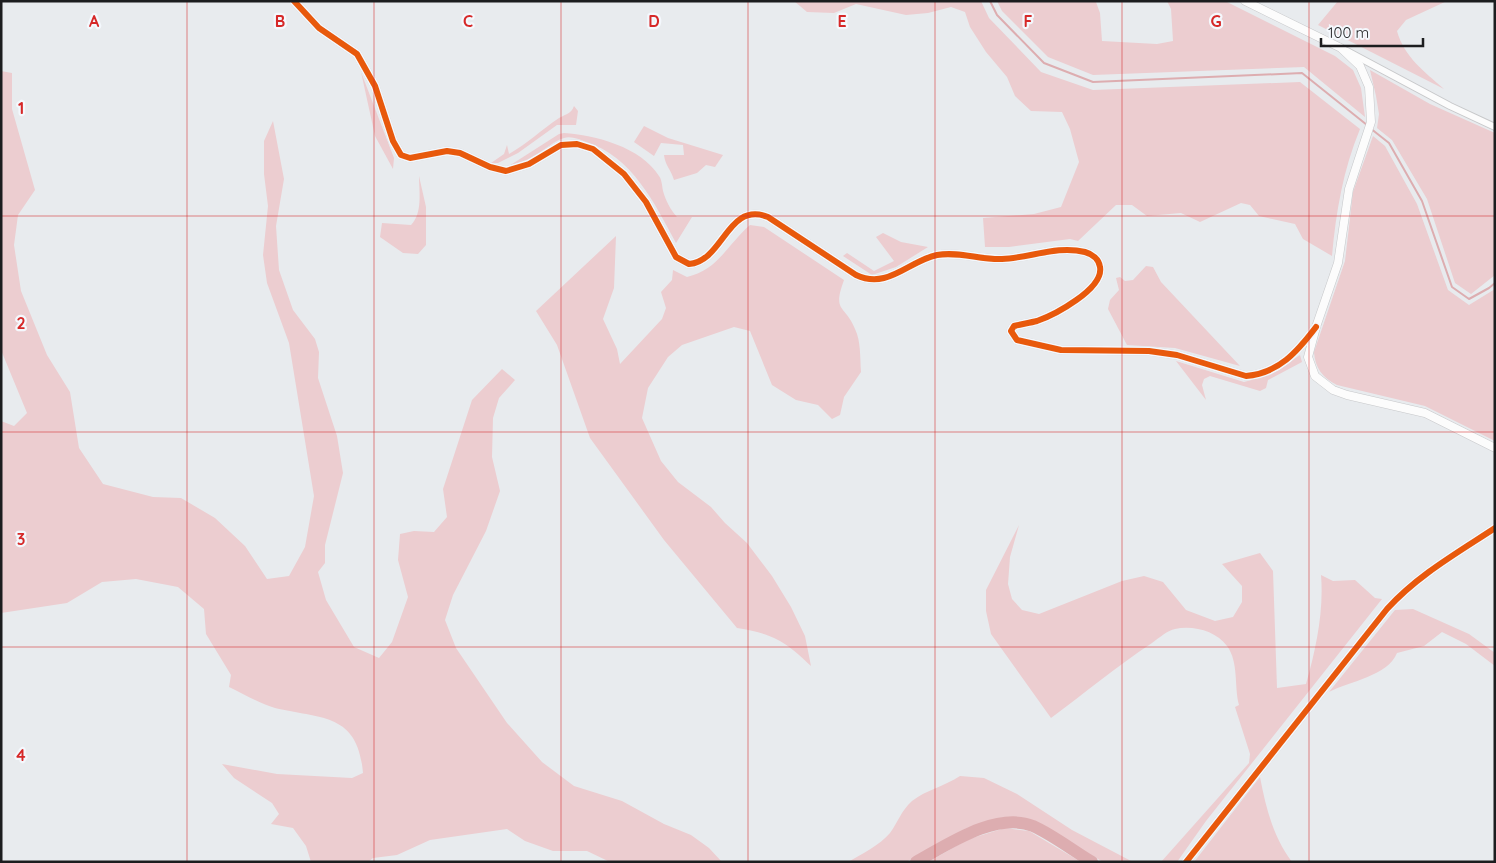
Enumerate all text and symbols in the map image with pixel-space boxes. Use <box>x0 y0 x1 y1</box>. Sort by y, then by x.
text: A <box>89 11 100 31</box>
text: B <box>275 11 285 31</box>
text: C <box>463 11 473 31</box>
text: D <box>648 11 660 31</box>
text: E <box>837 11 847 31</box>
text: F <box>1024 11 1033 31</box>
text: G <box>1210 11 1222 31</box>
scale bar <box>1321 15 1424 47</box>
text: 100 m <box>1328 23 1369 42</box>
text: 1 <box>18 98 24 118</box>
text: 2 <box>16 313 26 333</box>
text: 3 <box>17 529 25 549</box>
text: 4 <box>16 745 26 765</box>

